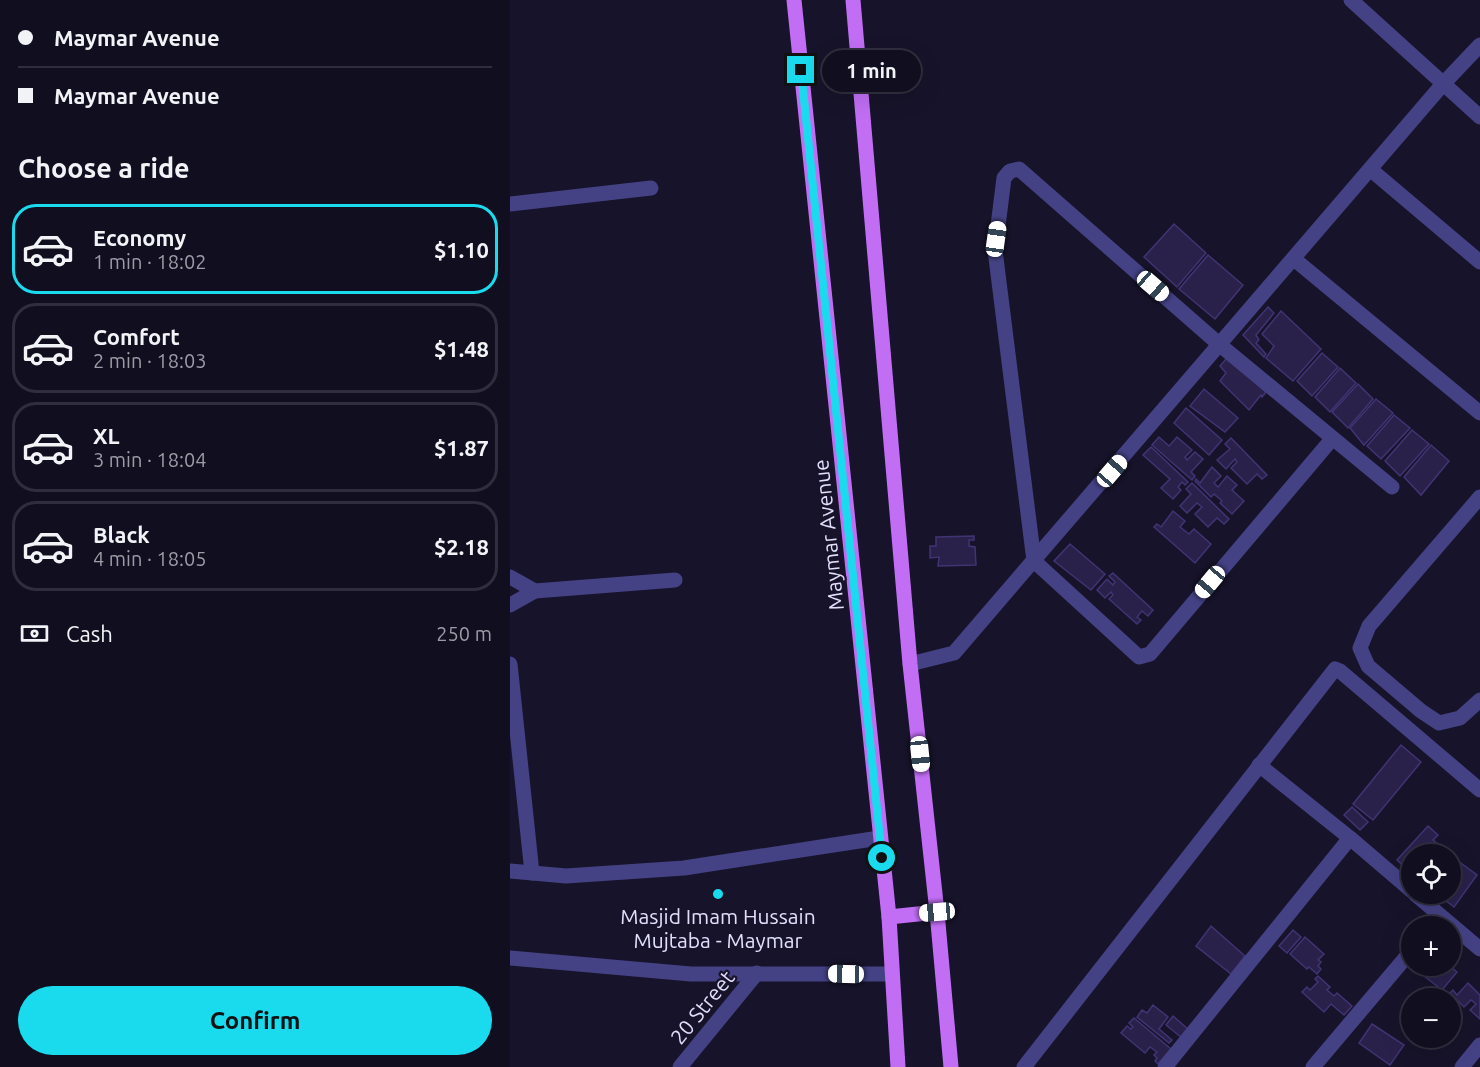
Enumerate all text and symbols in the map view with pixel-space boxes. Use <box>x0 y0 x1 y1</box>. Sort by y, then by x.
text: Maymar Avenue <box>54 25 220 50</box>
callout: 1 min <box>822 49 921 91</box>
route end <box>787 56 814 83</box>
text: 1 min <box>846 59 897 82</box>
text: Maymar Avenue <box>54 83 220 108</box>
text: Choose a ride <box>18 153 190 183</box>
car <box>985 220 1007 258</box>
icon: car <box>21 222 75 276</box>
text: Economy <box>93 225 186 250</box>
text: $1.10 <box>434 237 489 262</box>
text: 1 min · 18:02 <box>93 250 207 273</box>
car <box>1134 267 1172 305</box>
icon: car <box>21 321 75 375</box>
text: Comfort <box>93 324 180 349</box>
text: $1.48 <box>434 336 489 361</box>
text: 2 min · 18:03 <box>93 349 207 372</box>
icon: car <box>21 420 75 474</box>
text: XL <box>93 423 120 448</box>
text: $1.87 <box>434 435 489 460</box>
text: 3 min · 18:04 <box>93 448 207 471</box>
car <box>1093 452 1131 490</box>
street label: Maymar Avenue <box>808 458 848 612</box>
icon: car <box>21 519 75 573</box>
text: Black <box>93 522 150 547</box>
text: $2.18 <box>434 534 489 559</box>
text: 4 min · 18:05 <box>93 547 207 570</box>
car <box>1192 562 1228 602</box>
icon: cash <box>18 617 51 650</box>
text: Cash <box>66 621 113 646</box>
text: 250 m <box>436 622 492 645</box>
car <box>909 735 931 773</box>
route start <box>868 844 895 871</box>
map controls <box>1401 844 1461 1048</box>
button: locate <box>1401 844 1461 904</box>
marker: Masjid Imam Hussain Mujtaba - Maymar <box>711 887 725 901</box>
car <box>918 901 956 923</box>
place label: Masjid Imam Hussain Mujtaba - Maymar <box>620 904 816 952</box>
button: + <box>1401 916 1461 976</box>
car <box>828 965 864 983</box>
street label: 20 Street <box>665 966 739 1048</box>
button: Confirm <box>18 986 492 1055</box>
button: − <box>1401 988 1461 1048</box>

